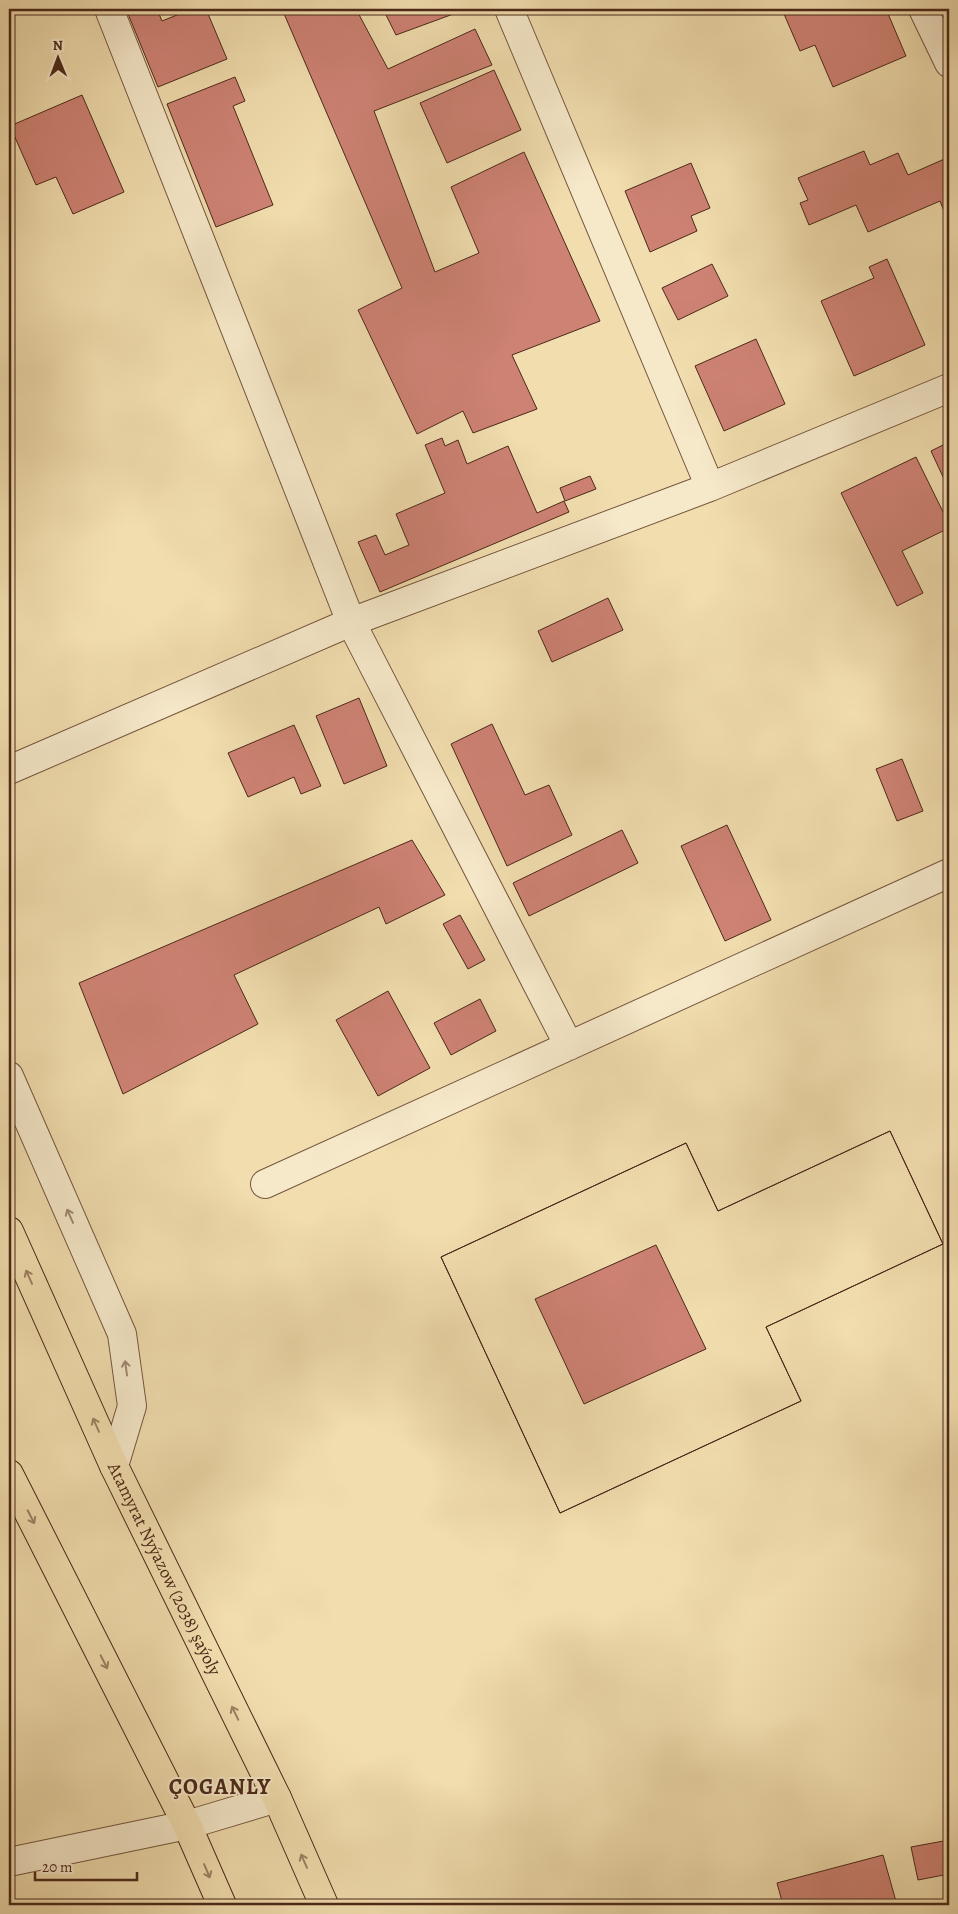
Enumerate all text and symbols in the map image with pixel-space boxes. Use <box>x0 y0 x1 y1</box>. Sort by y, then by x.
north arrow <box>32 32 82 82</box>
text: N <box>53 36 63 55</box>
one-way arrow <box>65 1209 75 1224</box>
one-way arrow <box>24 1270 34 1285</box>
one-way arrow <box>121 1360 131 1376</box>
one-way arrow <box>90 1418 100 1433</box>
street label: Atamyrat Nyýazow (2038) şaýoly <box>102 1458 227 1680</box>
one-way arrow <box>27 1509 36 1524</box>
one-way arrow <box>100 1654 109 1669</box>
one-way arrow <box>230 1706 240 1721</box>
district label: ÇOGANLY <box>169 1772 271 1802</box>
scale bar <box>35 1849 138 1881</box>
one-way arrow <box>299 1854 309 1869</box>
text: 20 m <box>42 1857 73 1877</box>
one-way arrow <box>202 1863 212 1878</box>

